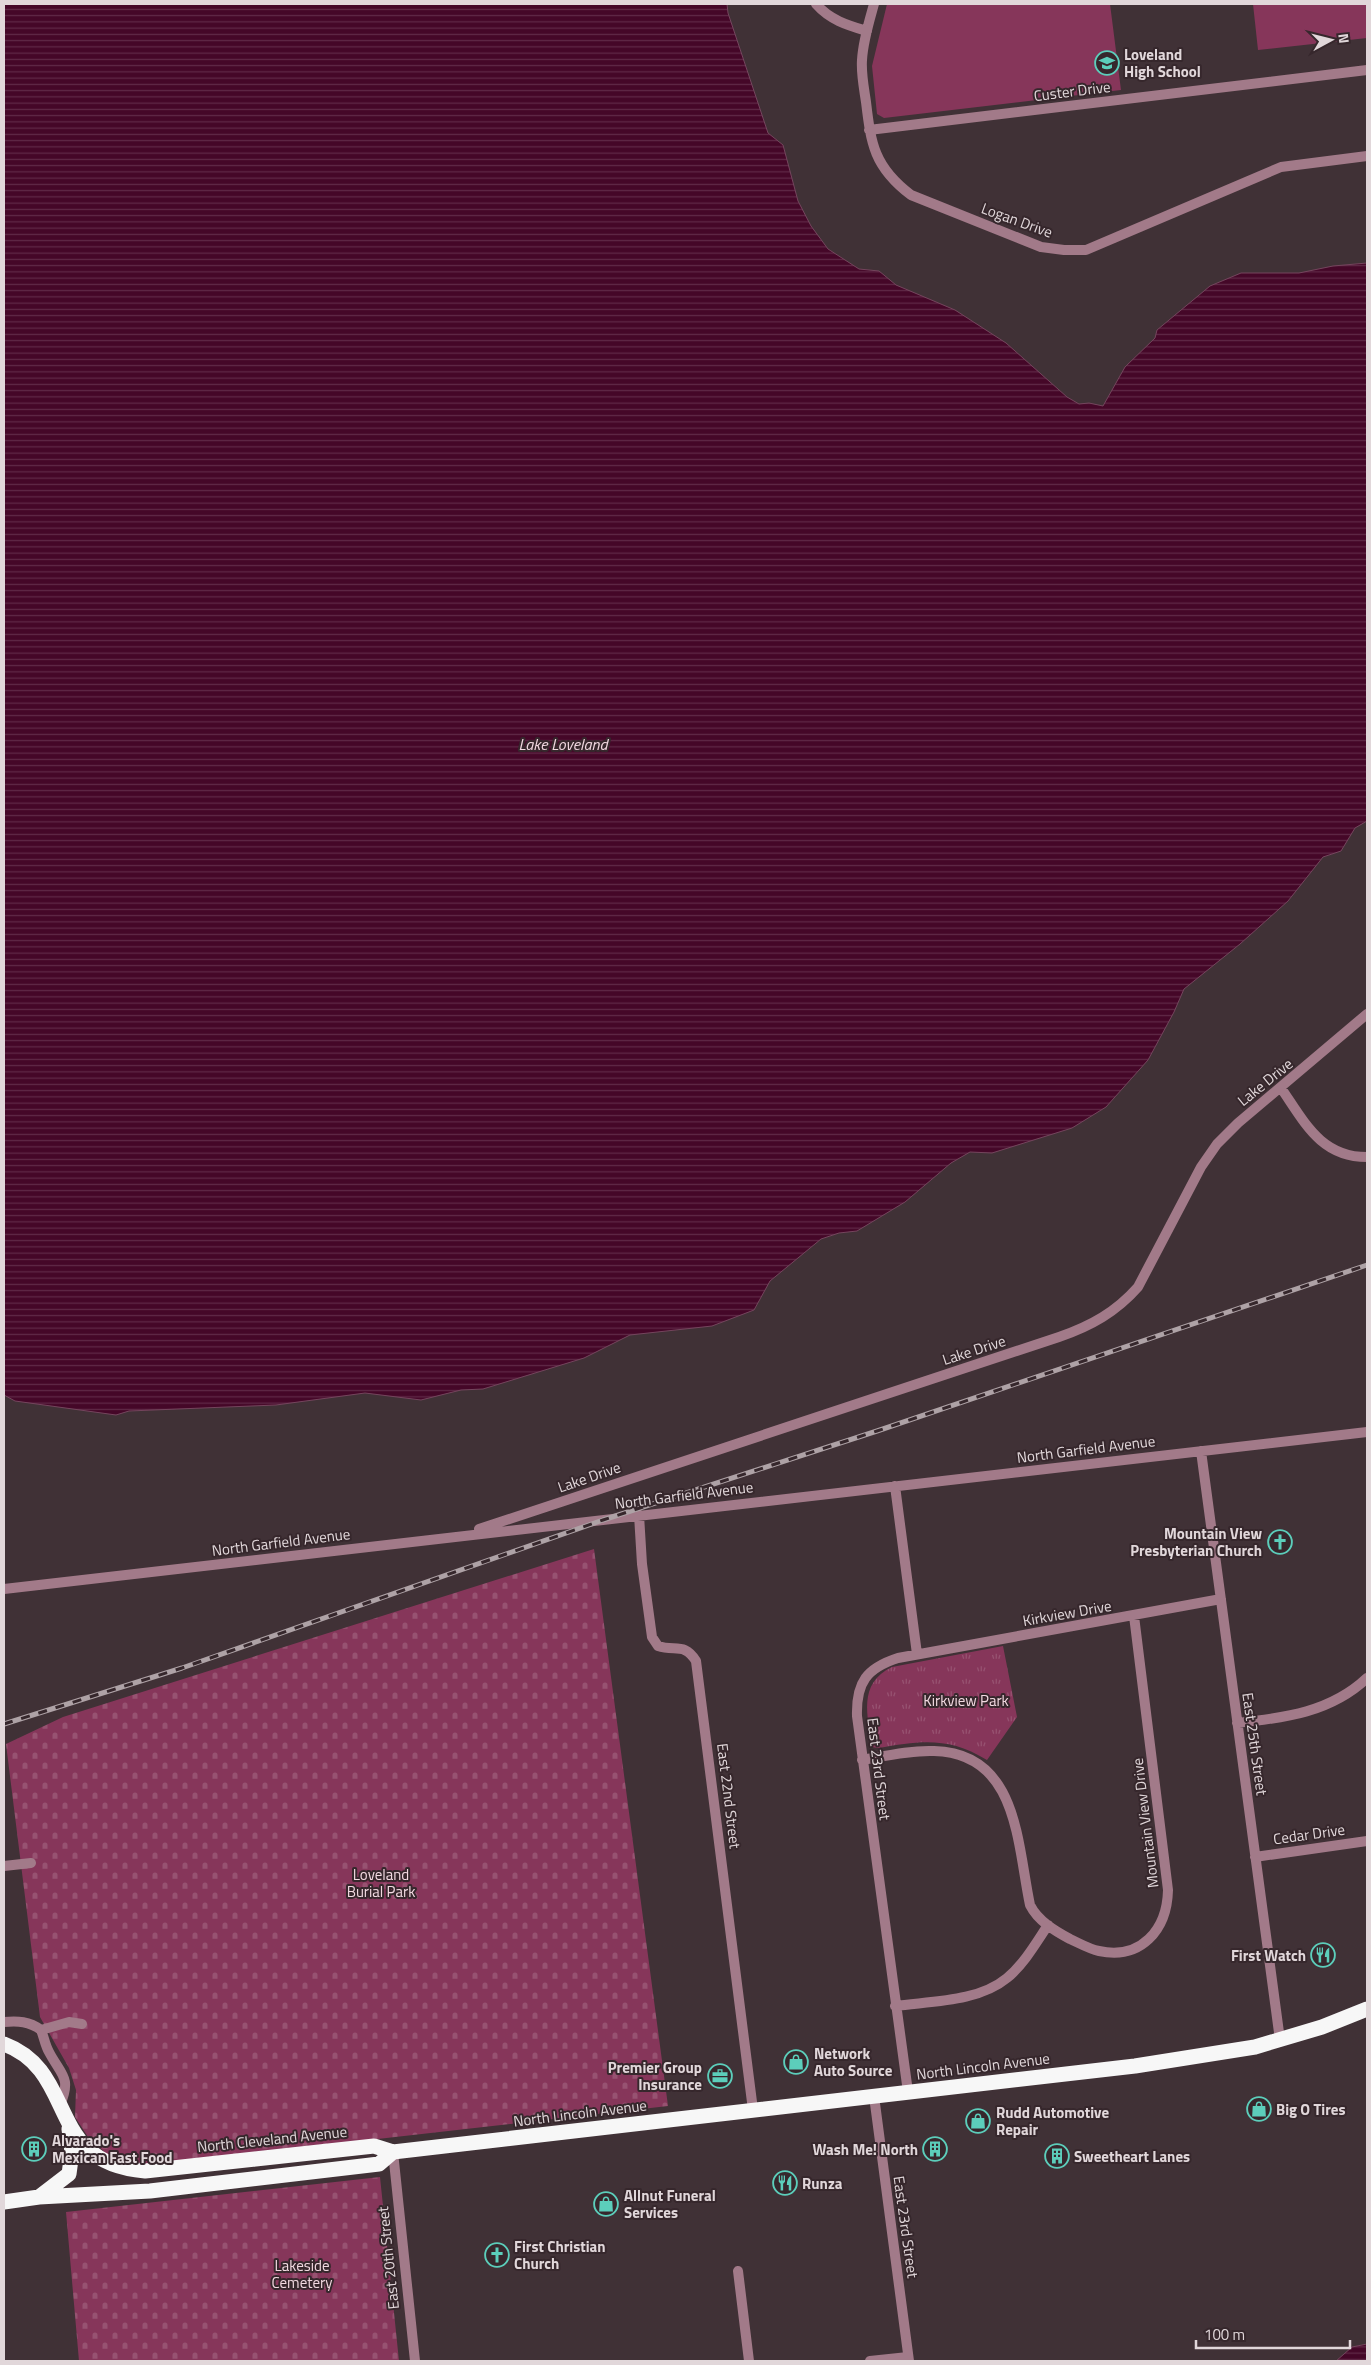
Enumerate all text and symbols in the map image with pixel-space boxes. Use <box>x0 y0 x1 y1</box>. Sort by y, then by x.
north arrow <box>1306 15 1356 65</box>
text: N <box>1333 32 1355 44</box>
place label: Loveland High School <box>1124 43 1201 83</box>
school or university icon: Loveland High School <box>1094 50 1120 76</box>
street label: Custer Drive <box>1032 75 1112 107</box>
street label: Logan Drive <box>978 196 1056 244</box>
water label: Lake Loveland <box>519 732 609 756</box>
street label: Lake Drive <box>1232 1052 1298 1112</box>
street label: Lake Drive <box>939 1329 1009 1371</box>
street label: North Garfield Avenue <box>1016 1429 1156 1469</box>
street label: Lake Drive <box>554 1455 624 1499</box>
street label: North Garfield Avenue <box>614 1475 754 1515</box>
street label: North Garfield Avenue <box>211 1522 351 1562</box>
place label: Mountain View Presbyterian Church <box>1130 1522 1262 1562</box>
church icon: Mountain View Presbyterian Church <box>1267 1529 1293 1555</box>
street label: Kirkview Drive <box>1021 1594 1113 1632</box>
park label: Kirkview Park <box>923 1689 1009 1712</box>
street label: East 25th Street <box>1236 1691 1274 1798</box>
street label: East 23rd Street <box>861 1716 897 1822</box>
street label: East 22nd Street <box>711 1742 747 1851</box>
street label: Mountain View Drive <box>1126 1757 1164 1889</box>
street label: Cedar Drive <box>1272 1818 1346 1850</box>
park label: Loveland Burial Park <box>347 1863 415 1903</box>
restaurant icon: First Watch <box>1310 1942 1336 1968</box>
place label: First Watch <box>1231 1944 1306 1967</box>
place label: Network Auto Source <box>814 2042 893 2082</box>
street label: North Lincoln Avenue <box>915 2046 1051 2086</box>
shop icon: Network Auto Source <box>783 2049 809 2075</box>
place label: Premier Group Insurance <box>608 2056 702 2096</box>
office icon: Premier Group Insurance <box>707 2063 733 2089</box>
street label: North Lincoln Avenue <box>512 2093 648 2133</box>
shop icon: Big O Tires <box>1246 2096 1272 2122</box>
place label: Big O Tires <box>1276 2098 1345 2121</box>
place label: Rudd Automotive Repair <box>996 2101 1109 2141</box>
shop icon: Rudd Automotive Repair <box>965 2108 991 2134</box>
street label: North Cleveland Avenue <box>196 2120 348 2158</box>
place label: Alvarado's Mexican Fast Food <box>52 2129 172 2169</box>
building icon: Alvarado's Mexican Fast Food <box>21 2136 47 2162</box>
building icon: Wash Me! North <box>922 2136 948 2162</box>
place label: Wash Me! North <box>812 2138 918 2161</box>
building icon: Sweetheart Lanes <box>1044 2143 1070 2169</box>
place label: Sweetheart Lanes <box>1074 2145 1190 2168</box>
restaurant icon: Runza <box>772 2170 798 2196</box>
place label: Runza <box>802 2172 843 2195</box>
street label: East 23rd Street <box>887 2174 925 2280</box>
place label: Allnut Funeral Services <box>624 2184 716 2224</box>
shop icon: Allnut Funeral Services <box>593 2191 619 2217</box>
street label: East 20th Street <box>371 2205 405 2311</box>
place label: First Christian Church <box>514 2235 606 2275</box>
church icon: First Christian Church <box>484 2242 510 2268</box>
park label: Lakeside Cemetery <box>272 2254 332 2294</box>
scale bar <box>1196 2318 1350 2350</box>
text: 100 m <box>1204 2323 1245 2346</box>

